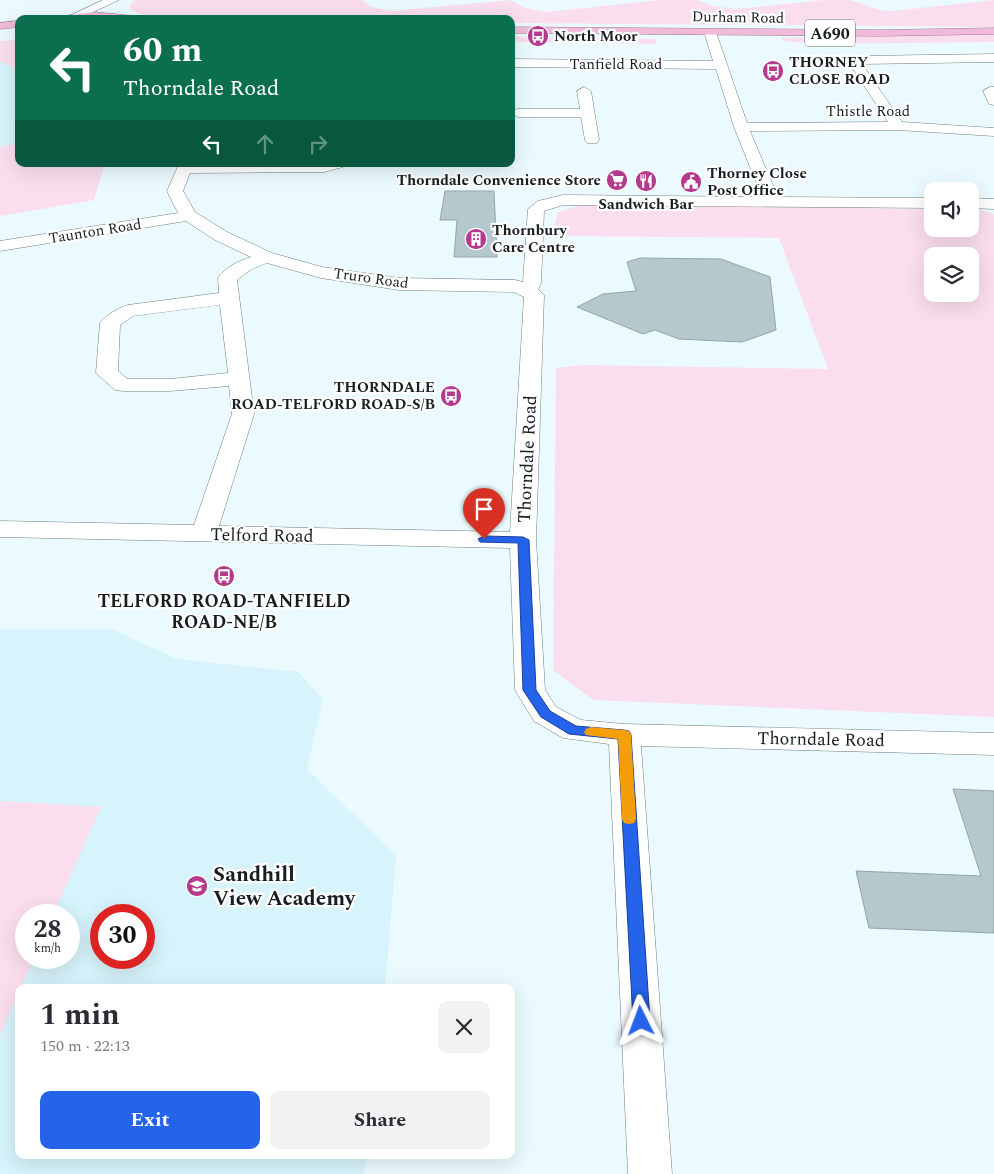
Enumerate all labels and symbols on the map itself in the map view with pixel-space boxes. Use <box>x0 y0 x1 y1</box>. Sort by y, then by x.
street label: Durham Road <box>692 5 784 30</box>
road number: A690 <box>805 19 855 46</box>
bus stop icon: North Moor <box>526 24 550 48</box>
place label: North Moor <box>554 25 638 48</box>
place label: THORNEY CLOSE ROAD <box>789 51 890 91</box>
street label: Tanfield Road <box>570 53 662 76</box>
bus stop icon: THORNEY CLOSE ROAD <box>761 59 785 83</box>
street label: Thistle Road <box>826 100 910 123</box>
place label: Thorney Close Post Office <box>707 162 807 202</box>
supermarket icon: Thorndale Convenience Store <box>605 168 629 192</box>
place label: Thorndale Convenience Store <box>397 169 601 192</box>
restaurant icon: Sandwich Bar <box>634 169 658 193</box>
public building icon: Thorney Close Post Office <box>679 170 703 194</box>
place label: Sandwich Bar <box>598 193 694 216</box>
street label: Taunton Road <box>47 213 143 250</box>
place label: Thornbury Care Centre <box>492 219 575 259</box>
building icon: Thornbury Care Centre <box>464 227 488 251</box>
street label: Truro Road <box>332 262 410 295</box>
place label: THORNDALE ROAD-TELFORD ROAD-S/B <box>231 376 435 416</box>
bus stop icon: THORNDALE ROAD-TELFORD ROAD-S/B <box>439 384 463 408</box>
street label: Thorndale Road <box>511 395 544 524</box>
pin <box>463 488 505 539</box>
street label: Telford Road <box>210 521 314 550</box>
bus stop icon: TELFORD ROAD-TANFIELD ROAD-NE/B <box>212 564 236 588</box>
place label: TELFORD ROAD-TANFIELD ROAD-NE/B <box>97 588 351 636</box>
street label: Thorndale Road <box>757 725 885 754</box>
place label: Sandhill View Academy <box>213 859 356 915</box>
school or university icon: Sandhill View Academy <box>185 874 209 898</box>
speed limit sign: 30 <box>90 904 155 969</box>
position arrow <box>614 994 666 1046</box>

